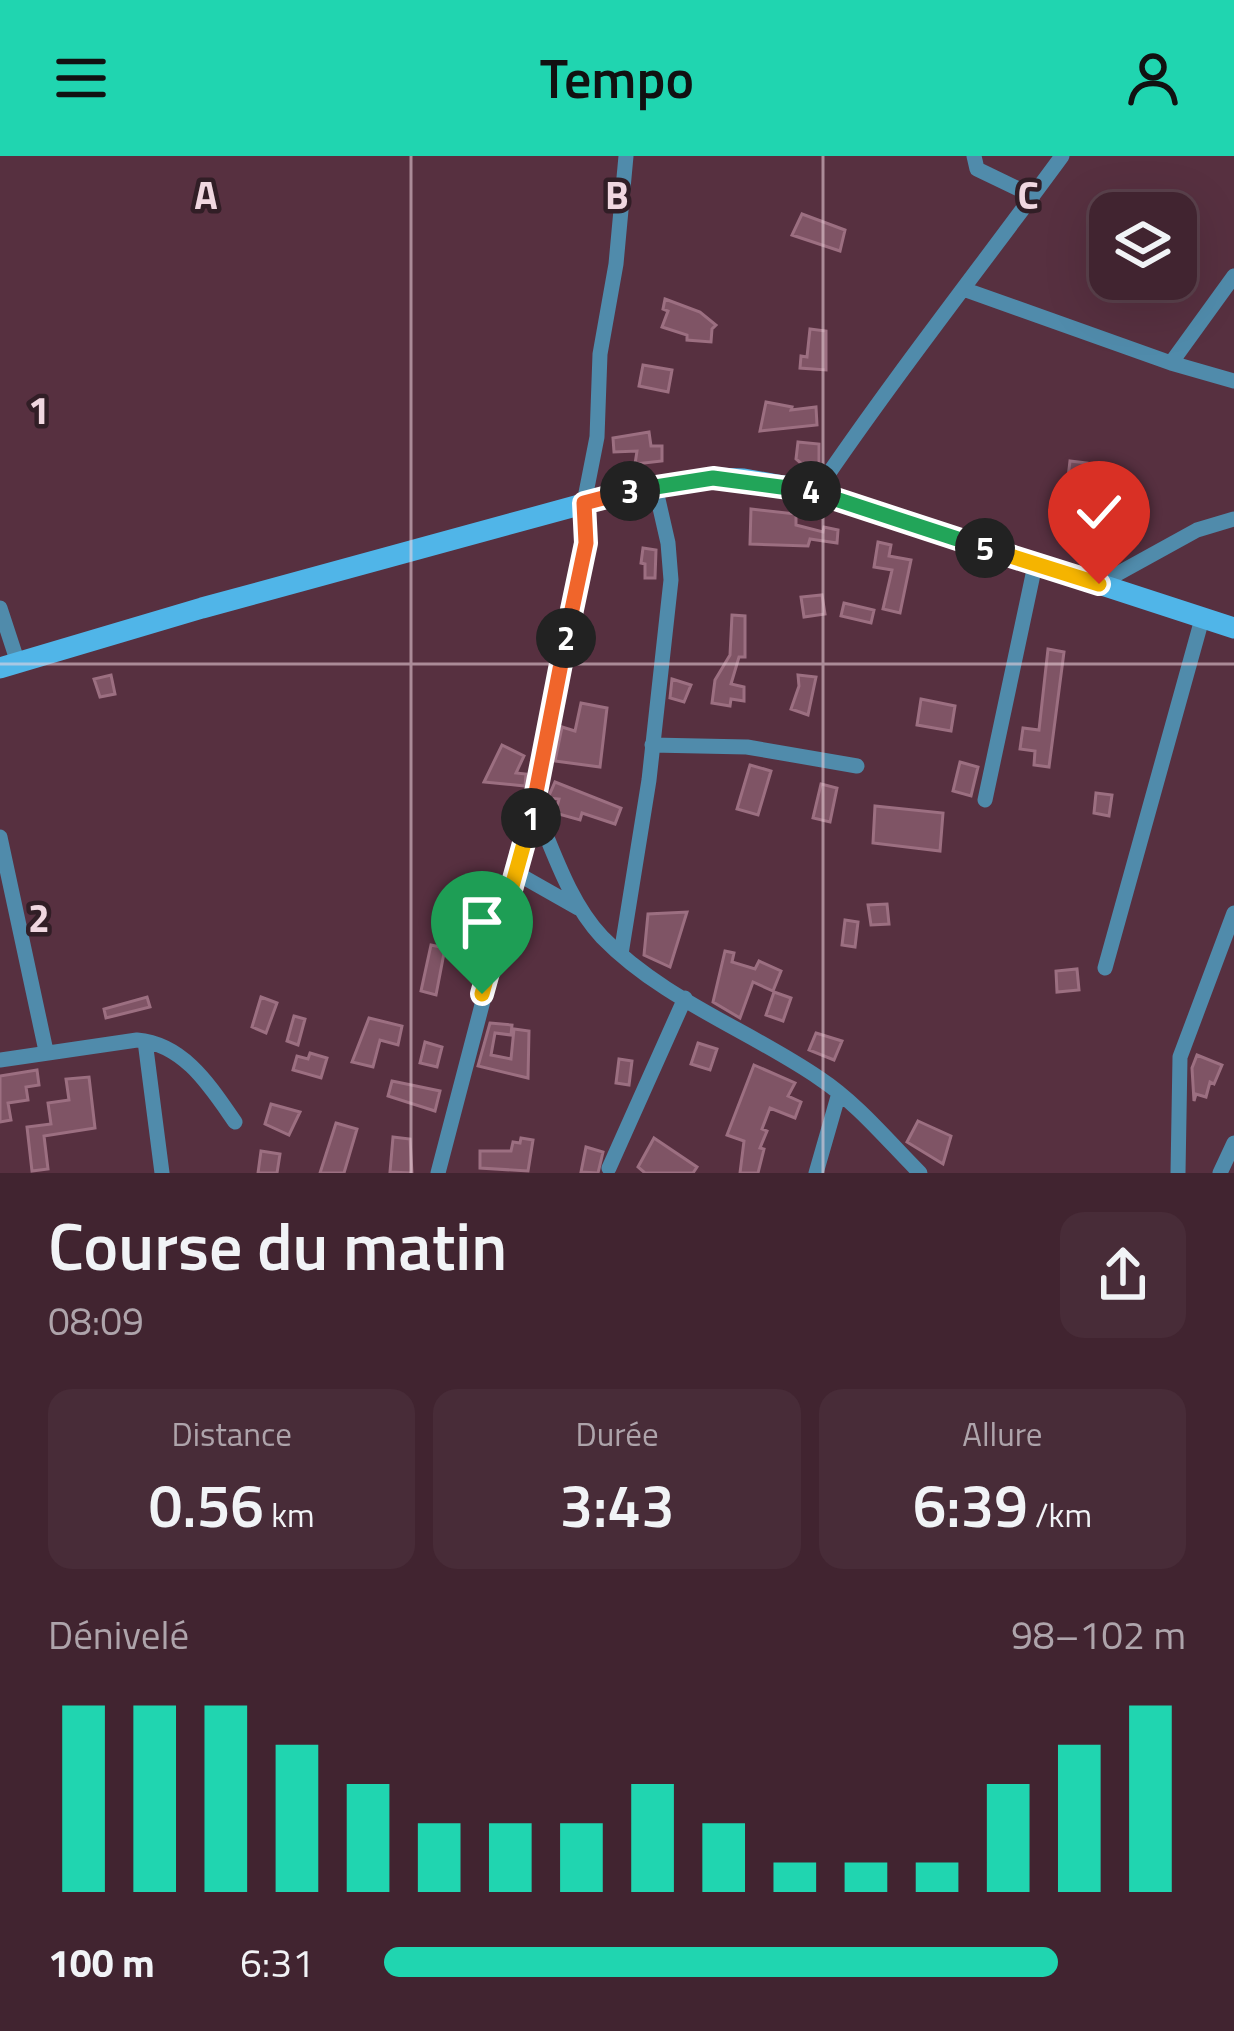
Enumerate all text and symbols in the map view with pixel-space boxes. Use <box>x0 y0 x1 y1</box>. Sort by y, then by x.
text: Tempo <box>540 37 694 119</box>
icon: menu <box>48 45 114 111</box>
icon: person <box>1120 45 1186 111</box>
text: A <box>194 165 218 224</box>
text: B <box>605 165 629 224</box>
text: C <box>1017 165 1039 224</box>
map controls <box>1089 192 1197 300</box>
button: layers <box>1089 192 1197 300</box>
text: 1 <box>28 380 50 439</box>
pin: 3 <box>600 461 660 521</box>
pin: 4 <box>781 461 841 521</box>
pin <box>1048 461 1150 584</box>
text: 3 <box>621 466 639 516</box>
text: 4 <box>802 466 820 516</box>
icon: check <box>1066 479 1132 545</box>
pin: 5 <box>955 518 1015 578</box>
text: 5 <box>976 523 994 573</box>
pin: 2 <box>536 608 596 668</box>
text: 2 <box>557 613 575 663</box>
pin: 1 <box>501 788 561 848</box>
text: 1 <box>522 793 540 843</box>
pin <box>431 871 533 994</box>
text: 2 <box>28 888 50 947</box>
icon: arrive <box>449 889 515 955</box>
text: Course du matin <box>48 1195 507 1296</box>
button: share <box>1060 1212 1186 1338</box>
text: 08:09 <box>48 1291 144 1350</box>
text: Distance <box>171 1409 292 1459</box>
text: Durée <box>575 1409 659 1459</box>
text: Allure <box>962 1409 1042 1459</box>
text: 0.56 <box>149 1459 264 1550</box>
text: 3:43 <box>559 1459 675 1550</box>
text: 6:39 <box>913 1459 1028 1550</box>
text: km <box>264 1490 315 1540</box>
text: /km <box>1028 1490 1092 1540</box>
text: Dénivelé <box>48 1605 189 1664</box>
text: 98–102 m <box>1011 1605 1186 1664</box>
text: 100 m <box>48 1933 155 1992</box>
text: 6:31 <box>240 1933 314 1992</box>

